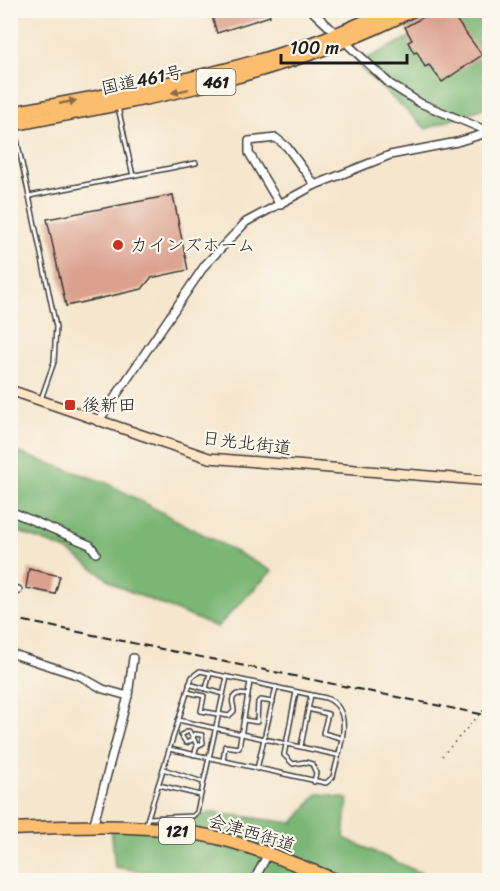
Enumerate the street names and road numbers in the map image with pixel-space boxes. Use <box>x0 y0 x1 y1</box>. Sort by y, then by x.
street label: 国道461号 <box>98 56 186 104</box>
road number: 461 <box>196 69 236 95</box>
street label: 日光北街道 <box>200 422 294 464</box>
street label: 会津西街道 <box>204 805 300 861</box>
road number: 121 <box>159 818 195 844</box>

